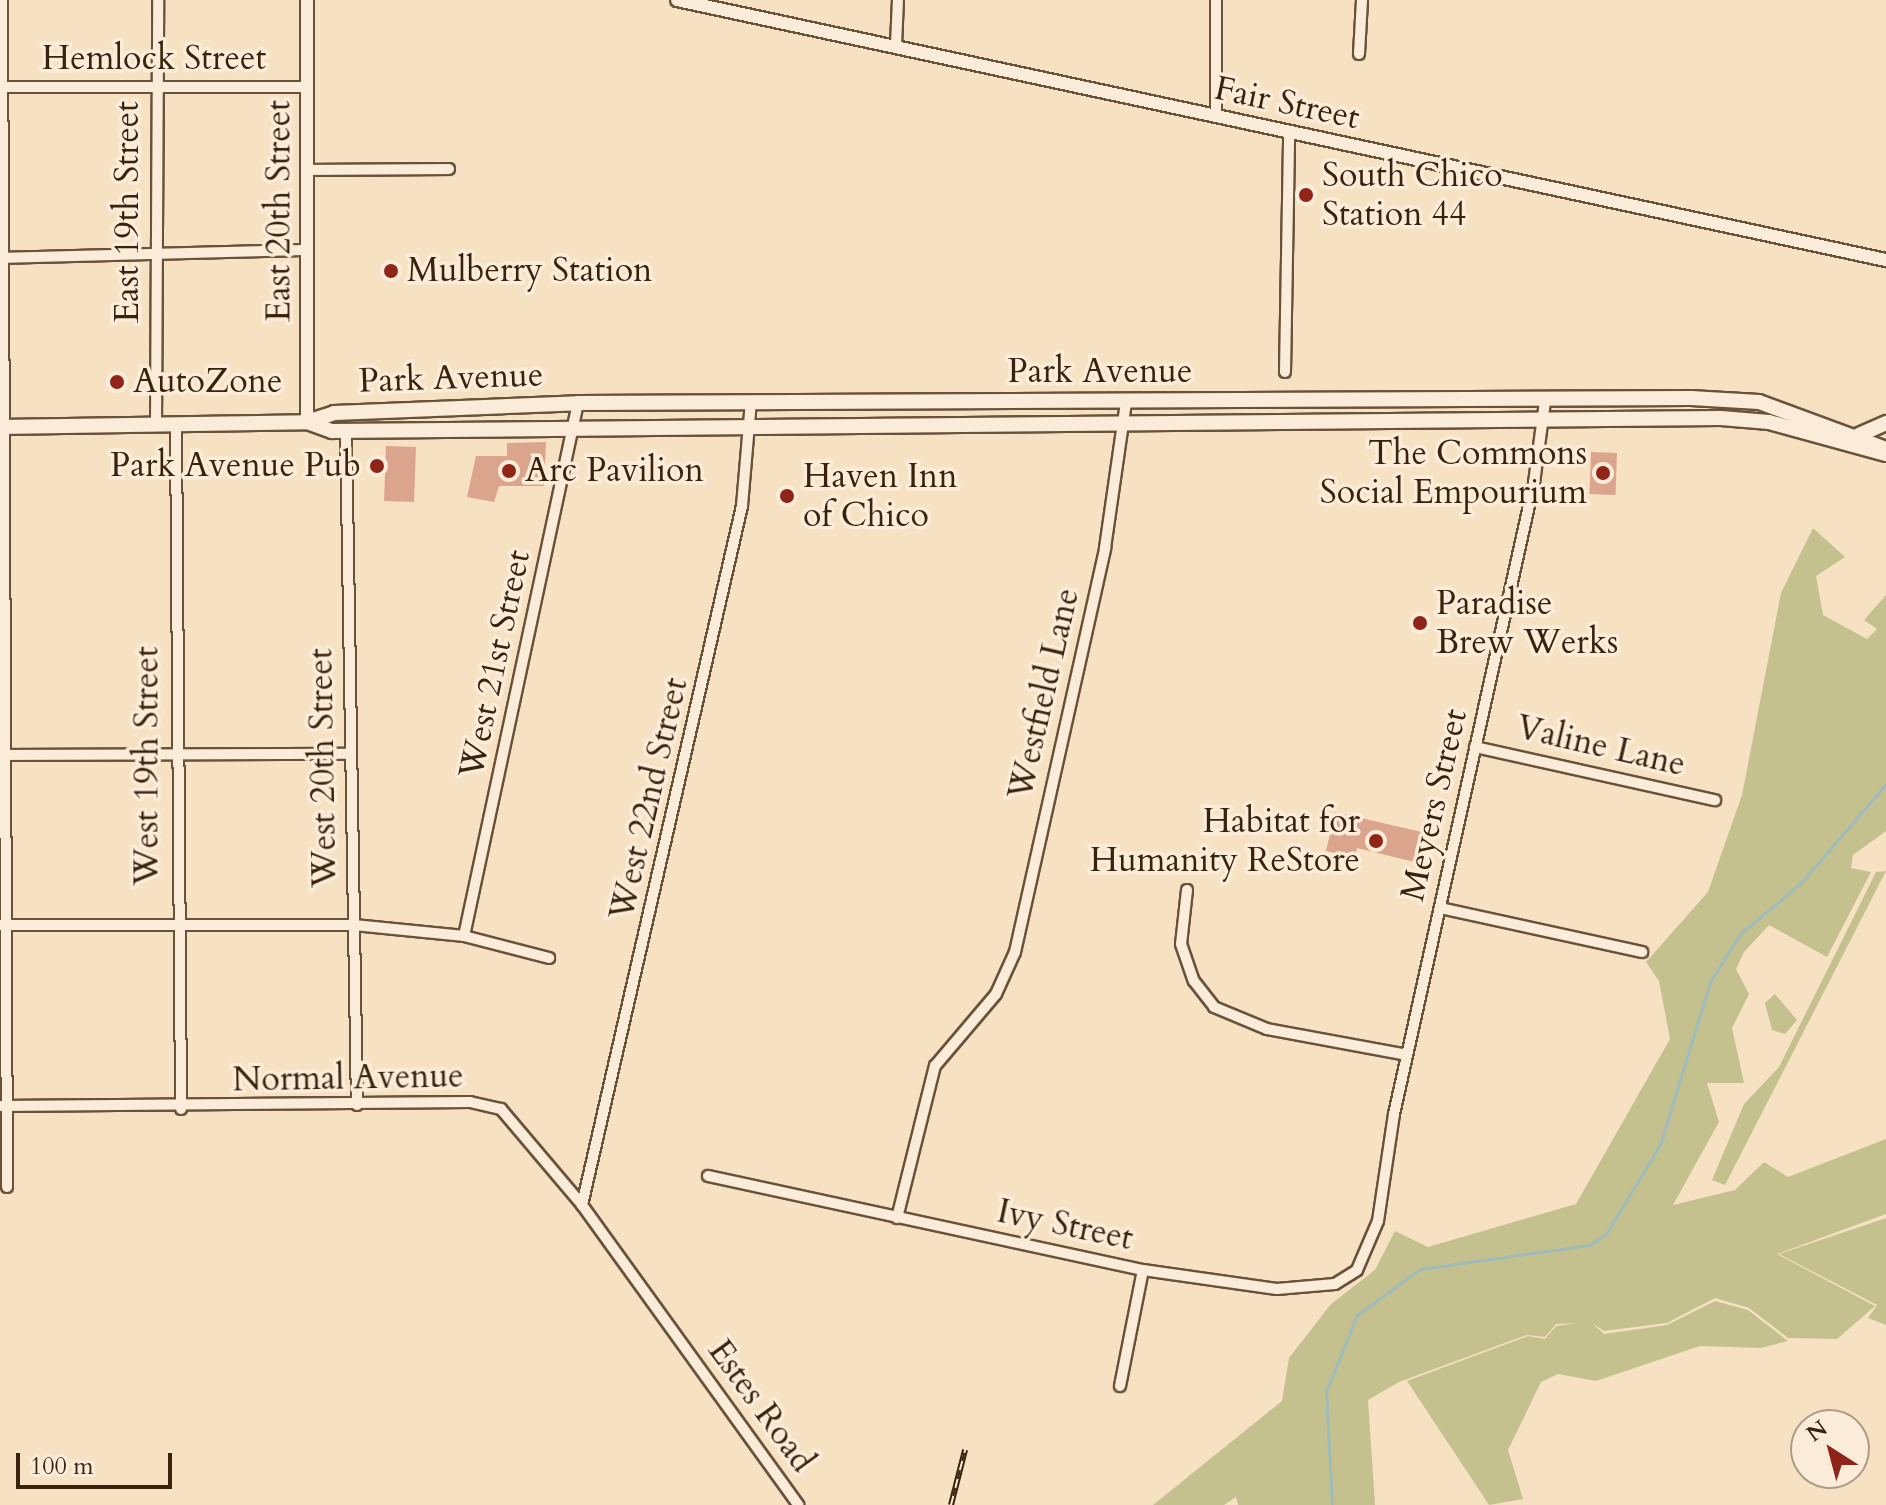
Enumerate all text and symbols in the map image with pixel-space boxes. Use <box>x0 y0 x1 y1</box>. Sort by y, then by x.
street label: Hemlock Street <box>42 39 266 79</box>
street label: Fair Street <box>1211 68 1363 138</box>
street label: East 20th Street <box>259 100 299 322</box>
street label: East 19th Street <box>108 101 148 323</box>
place label: South Chico Station 44 <box>1322 155 1503 234</box>
marker: South Chico Station 44 <box>1297 186 1315 204</box>
place label: Mulberry Station <box>407 251 652 291</box>
marker: Mulberry Station <box>382 262 400 280</box>
street label: Park Avenue <box>1008 352 1192 392</box>
street label: Park Avenue <box>358 354 544 402</box>
place label: AutoZone <box>133 362 282 402</box>
marker: AutoZone <box>108 373 126 391</box>
place label: The Commons Social Empourium <box>1320 433 1587 512</box>
place label: Park Avenue Pub <box>110 446 361 486</box>
place label: Arc Pavilion <box>525 451 704 491</box>
place label: Haven Inn of Chico <box>803 456 957 536</box>
marker: Park Avenue Pub <box>368 457 386 475</box>
marker: Arc Pavilion <box>500 462 518 480</box>
marker: The Commons Social Empourium <box>1594 464 1612 482</box>
marker: Haven Inn of Chico <box>778 487 796 505</box>
street label: West 21st Street <box>451 546 539 782</box>
place label: Paradise Brew Werks <box>1436 583 1618 662</box>
street label: Westfield Lane <box>1000 584 1088 804</box>
marker: Paradise Brew Werks <box>1411 614 1429 632</box>
street label: West 19th Street <box>127 646 167 886</box>
street label: West 20th Street <box>301 648 345 888</box>
street label: West 22nd Street <box>601 674 697 924</box>
street label: Meyers Street <box>1392 705 1476 905</box>
street label: Valine Lane <box>1513 707 1689 785</box>
place label: Habitat for Humanity ReStore <box>1090 801 1360 880</box>
marker: Habitat for Humanity ReStore <box>1367 832 1385 850</box>
street label: Normal Avenue <box>232 1056 464 1100</box>
street label: Ivy Street <box>993 1191 1137 1259</box>
street label: Estes Road <box>699 1332 823 1480</box>
north arrow <box>1790 1409 1870 1489</box>
text: N <box>1801 1413 1834 1449</box>
scale bar <box>20 1437 176 1487</box>
text: 100 m <box>30 1450 94 1483</box>

